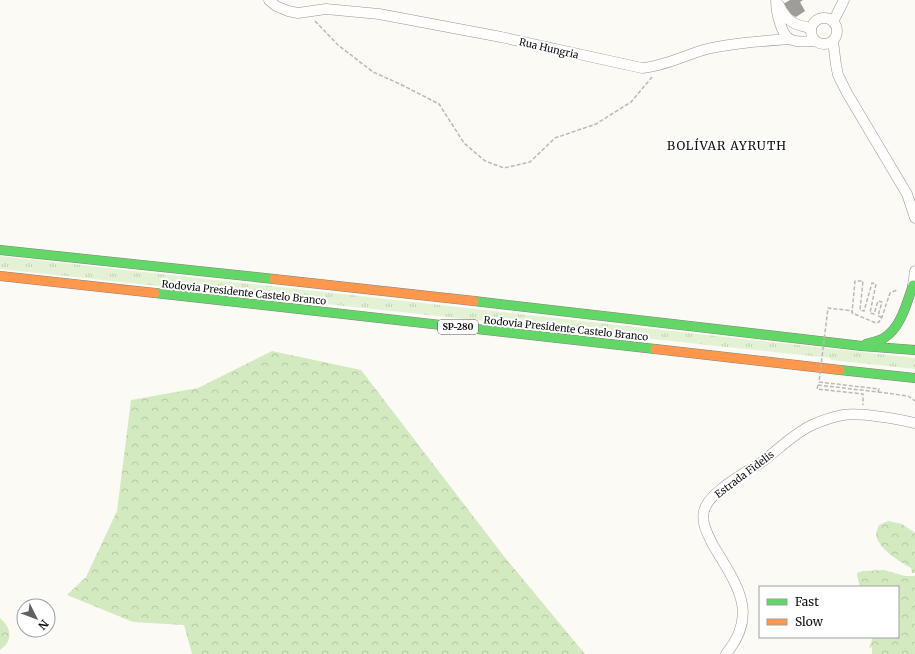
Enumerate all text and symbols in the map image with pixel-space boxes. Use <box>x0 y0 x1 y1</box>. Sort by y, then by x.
street label: Rua Hungria <box>518 35 581 62</box>
district label: BOLÍVAR AYRUTH <box>667 138 787 153</box>
street label: Rodovia Presidente Castelo Branco <box>161 277 327 308</box>
street label: Rodovia Presidente Castelo Branco <box>483 313 649 344</box>
road number: SP-280 <box>438 320 478 334</box>
street label: Estrada Fidelis <box>712 448 777 501</box>
legend <box>759 586 899 638</box>
text: Fast <box>795 594 819 609</box>
north arrow <box>16 598 56 638</box>
text: Slow <box>795 614 824 629</box>
text: N <box>35 617 52 633</box>

